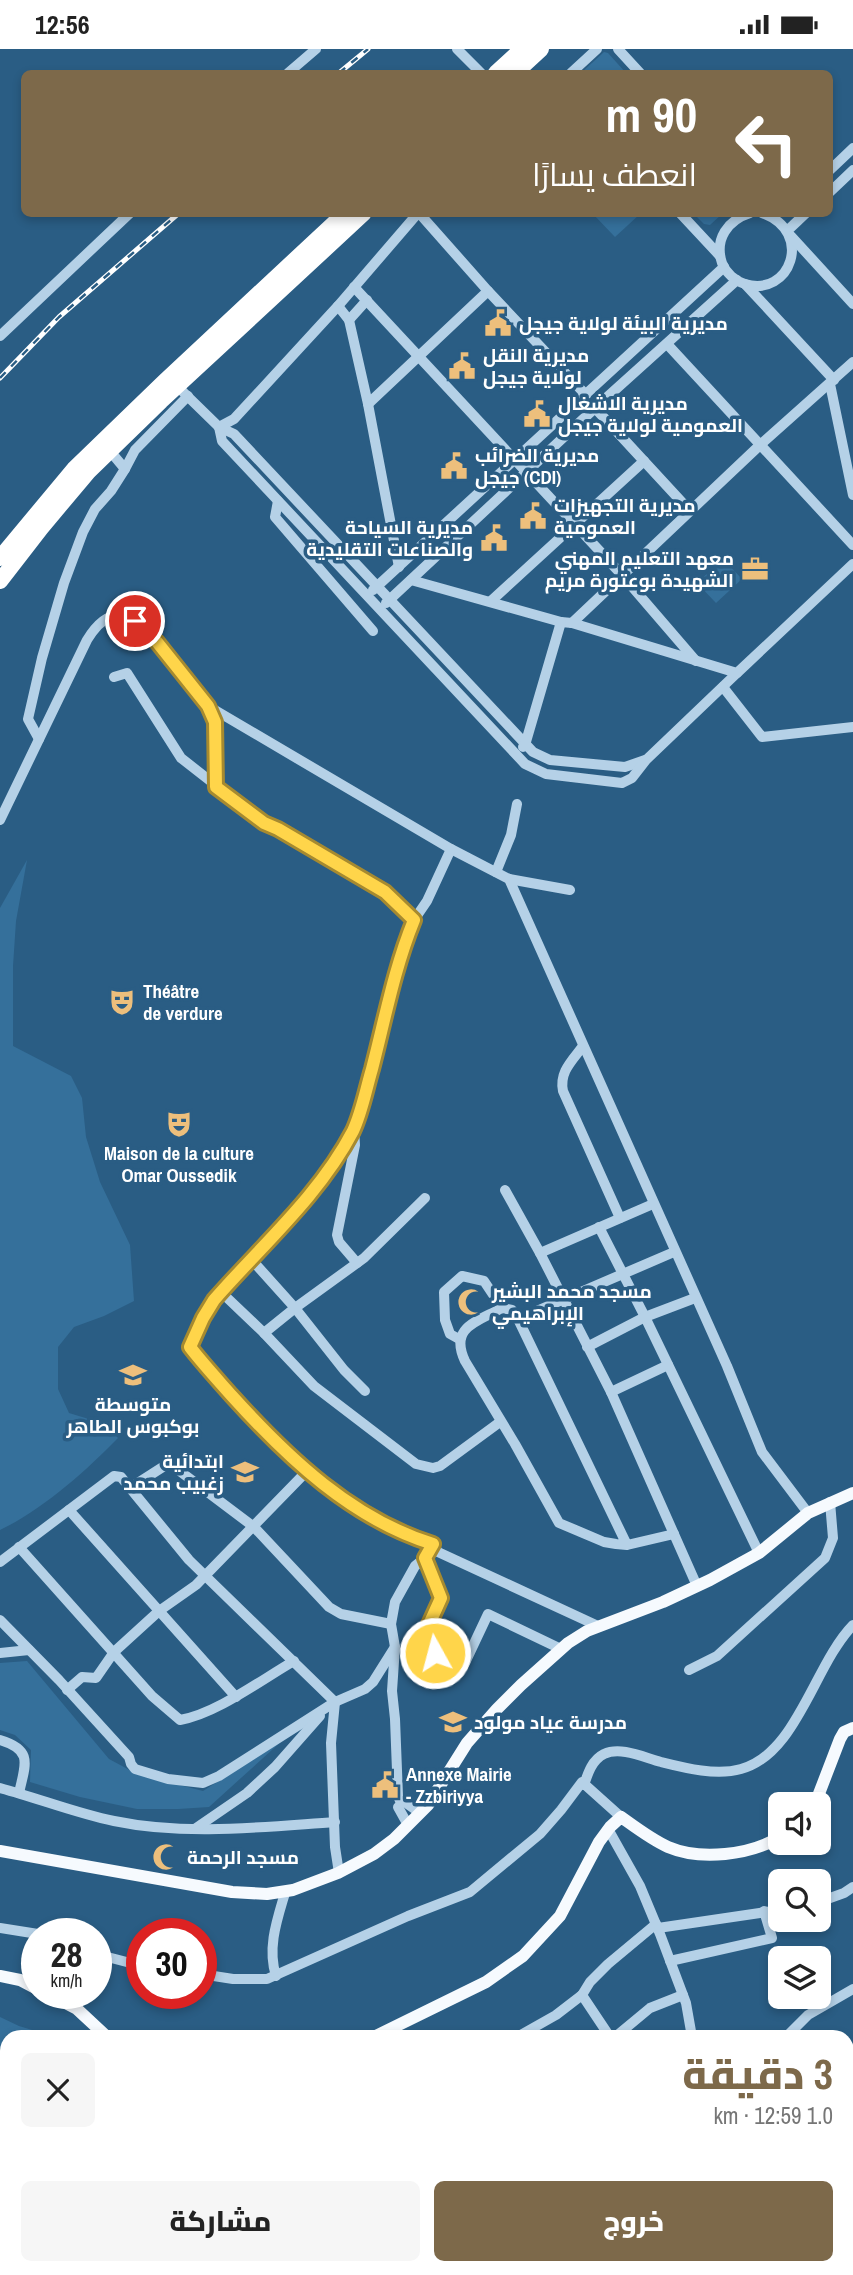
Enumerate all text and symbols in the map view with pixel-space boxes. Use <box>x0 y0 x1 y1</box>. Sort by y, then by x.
text: 12:56 <box>35 7 90 42</box>
text: 90 m <box>605 81 697 147</box>
icon: left <box>721 98 812 189</box>
text: انعطف يسارًا <box>532 153 697 196</box>
public building icon: مديرية البيئة لولاية جيجل <box>483 308 513 338</box>
place label: مديرية البيئة لولاية جيجل <box>519 310 728 336</box>
place label: مديرية النقل لولاية جيجل <box>483 342 589 390</box>
public building icon: مديرية النقل لولاية جيجل <box>447 351 477 381</box>
place label: مديرية الاشغال العمومية لولاية جيجل <box>558 390 743 438</box>
public building icon: مديرية الاشغال العمومية لولاية جيجل <box>522 399 552 429</box>
place label: مديرية الضرائب جيجل (CDI) <box>475 442 599 490</box>
public building icon: مديرية الضرائب جيجل (CDI) <box>439 451 469 481</box>
place label: مديرية التجهيزات العمومية <box>554 492 696 540</box>
public building icon: مديرية التجهيزات العمومية <box>518 501 548 531</box>
place label: مديرية السياحة والصناعات التقليدية <box>306 514 473 562</box>
public building icon: مديرية السياحة والصناعات التقليدية <box>479 523 509 553</box>
place label: معهد التعليم المهني الشهيدة بوعتورة مريم <box>545 545 734 594</box>
office icon: معهد التعليم المهني الشهيدة بوعتورة مريم <box>740 554 770 584</box>
pin <box>105 591 165 651</box>
icon: arrive <box>116 602 154 640</box>
place label: Théâtre de verdure <box>143 978 223 1026</box>
theatre icon: Théâtre de verdure <box>107 987 137 1017</box>
theatre icon: Maison de la culture Omar Oussedik <box>164 1109 194 1139</box>
place label: Maison de la culture Omar Oussedik <box>104 1140 254 1188</box>
place label: مسجد محمد البشير الإبراهيمي <box>491 1278 652 1329</box>
mosque icon: مسجد محمد البشير الإبراهيمي <box>456 1287 486 1317</box>
school or university icon: متوسطة بوكبوس الطاهر <box>118 1360 148 1390</box>
place label: متوسطة بوكبوس الطاهر <box>65 1391 200 1439</box>
place label: ابتدائية زغبيب محمد <box>123 1448 224 1496</box>
school or university icon: ابتدائية زغبيب محمد <box>230 1457 260 1487</box>
position arrow <box>398 1616 472 1690</box>
school or university icon: مدرسة عياد مولود <box>438 1707 468 1737</box>
place label: مدرسة عياد مولود <box>474 1709 627 1735</box>
place label: Annexe Mairie - Zzbiriyya <box>406 1761 512 1809</box>
public building icon: Annexe Mairie - Zzbiriyya <box>370 1770 400 1800</box>
map controls <box>768 1792 831 2009</box>
button: sound <box>768 1792 831 1855</box>
mosque icon: مسجد الرحمة <box>151 1842 181 1872</box>
place label: مسجد الرحمة <box>187 1844 299 1870</box>
button: search <box>768 1869 831 1932</box>
speed limit sign: 30 <box>126 1918 217 2009</box>
text: 28 <box>51 1931 82 1978</box>
button: layers <box>768 1946 831 2009</box>
text: km/h <box>51 1968 83 1993</box>
text: 3 دقيقة <box>682 2046 833 2102</box>
button: close <box>21 2053 95 2127</box>
text: 1.0 km · 12:59 <box>713 2100 833 2131</box>
button: مشاركة <box>21 2181 420 2261</box>
button: خروج <box>434 2181 833 2261</box>

